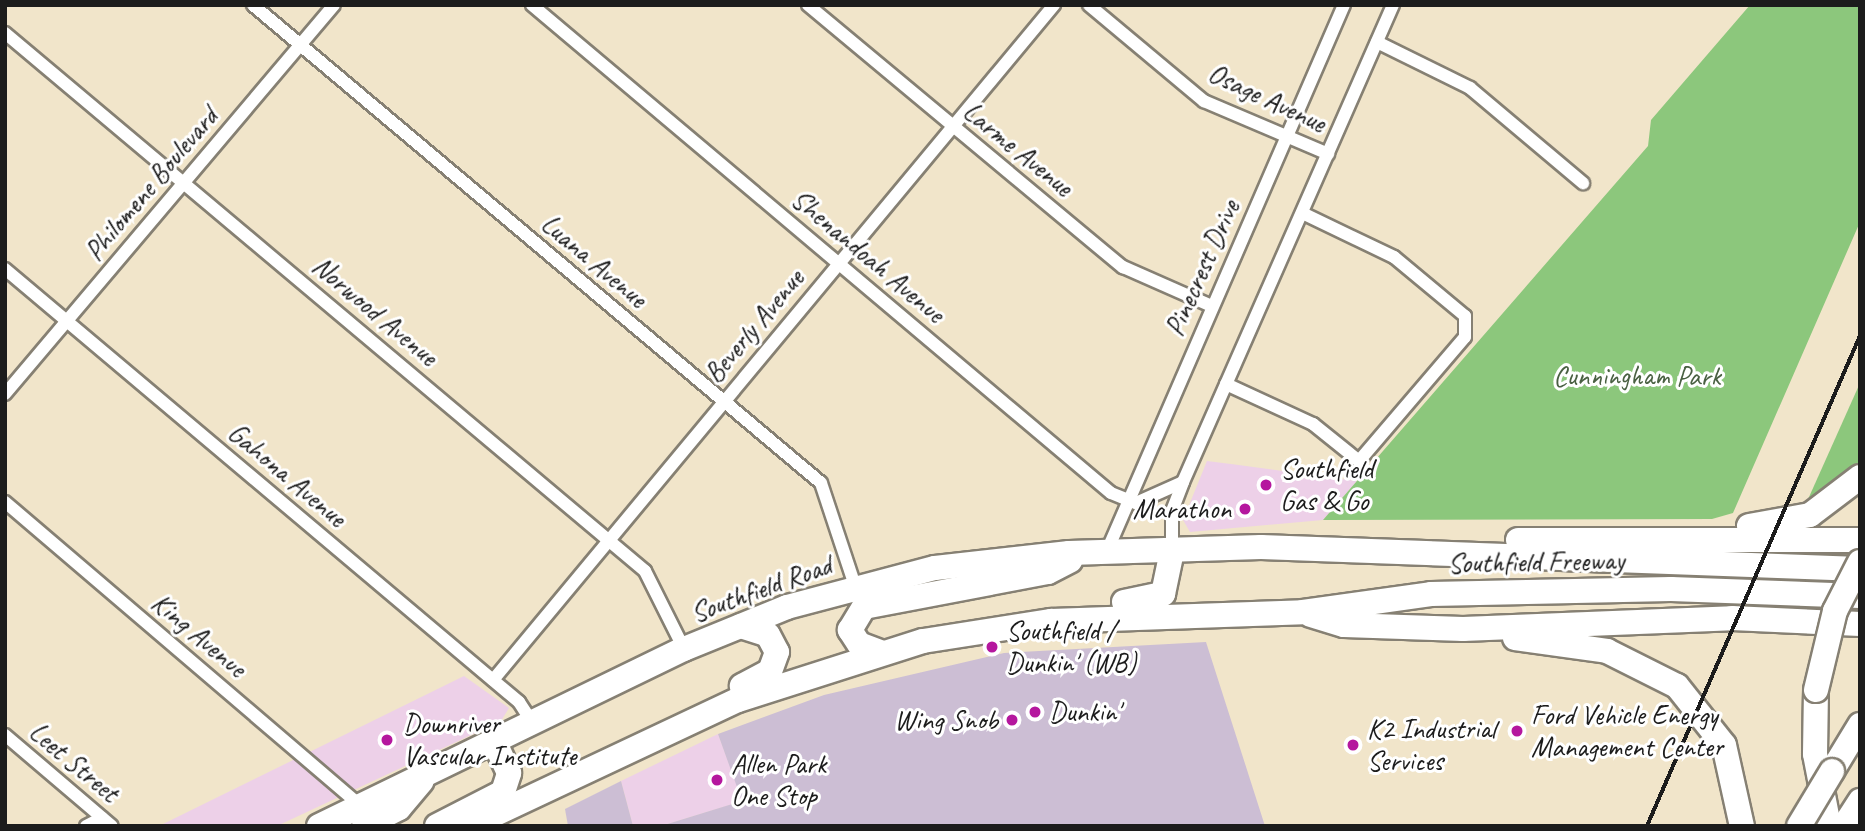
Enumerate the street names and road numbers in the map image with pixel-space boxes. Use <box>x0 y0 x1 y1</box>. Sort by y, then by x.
street label: Osage Avenue <box>1203 56 1331 140</box>
street label: Larme Avenue <box>956 95 1080 203</box>
street label: Philomene Boulevard <box>77 100 225 268</box>
street label: Shenandoah Avenue <box>785 182 951 330</box>
street label: Pinecrest Drive <box>1157 195 1247 341</box>
street label: Luana Avenue <box>534 207 654 315</box>
street label: Norwood Avenue <box>306 249 444 373</box>
street label: Beverly Avenue <box>697 263 811 389</box>
street label: Gahona Avenue <box>221 416 353 534</box>
street label: Southfield Freeway <box>1448 544 1624 580</box>
street label: Southfield Road <box>686 548 836 630</box>
street label: King Avenue <box>145 586 253 684</box>
street label: Leet Street <box>22 715 126 809</box>

